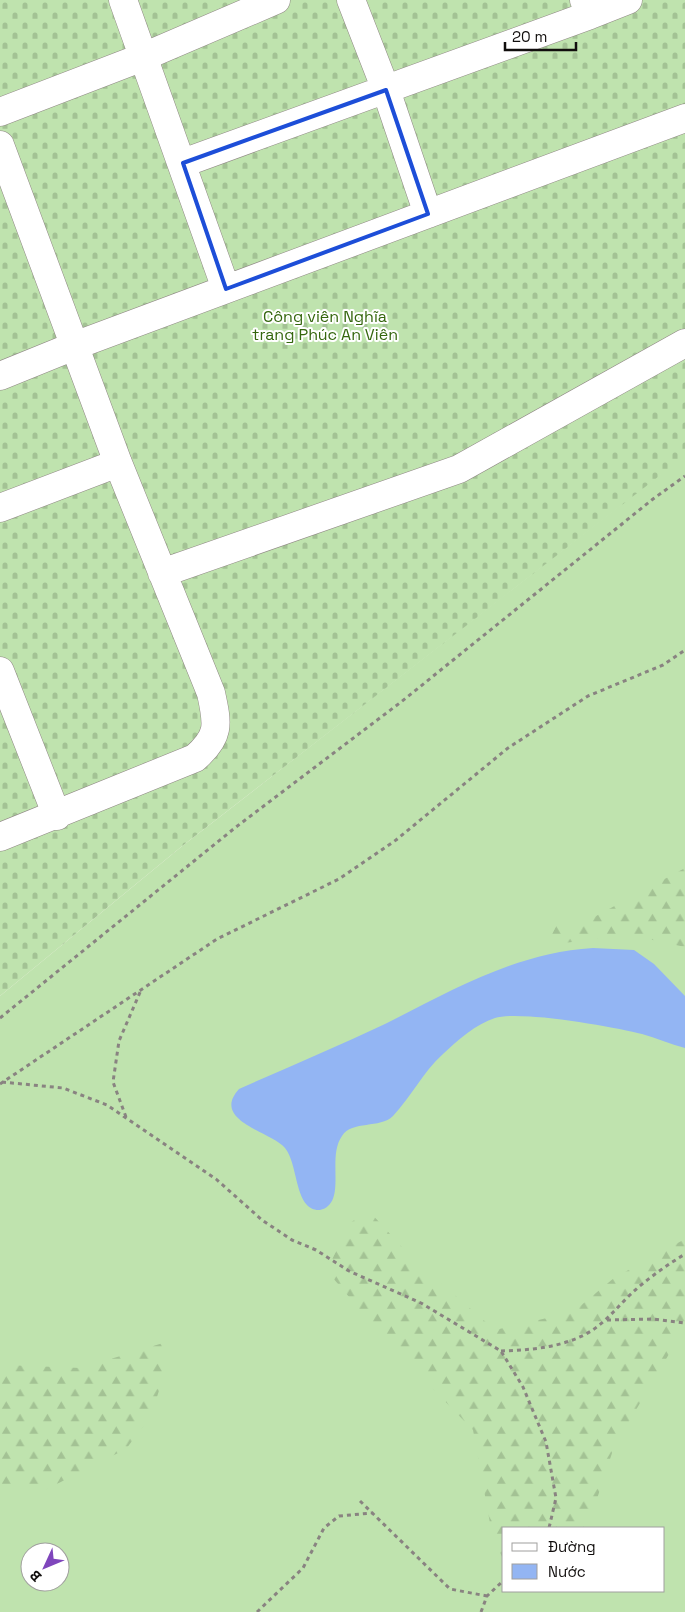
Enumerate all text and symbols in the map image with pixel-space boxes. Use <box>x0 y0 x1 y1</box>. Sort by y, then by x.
scale bar <box>505 20 576 52</box>
text: 20 m <box>512 27 547 46</box>
park label: Công viên Nghĩa trang Phúc An Viên <box>252 306 398 345</box>
legend <box>502 1527 665 1592</box>
text: Đường <box>548 1537 596 1556</box>
north arrow <box>20 1542 70 1592</box>
text: Nước <box>548 1562 586 1581</box>
text: B <box>26 1566 45 1586</box>

